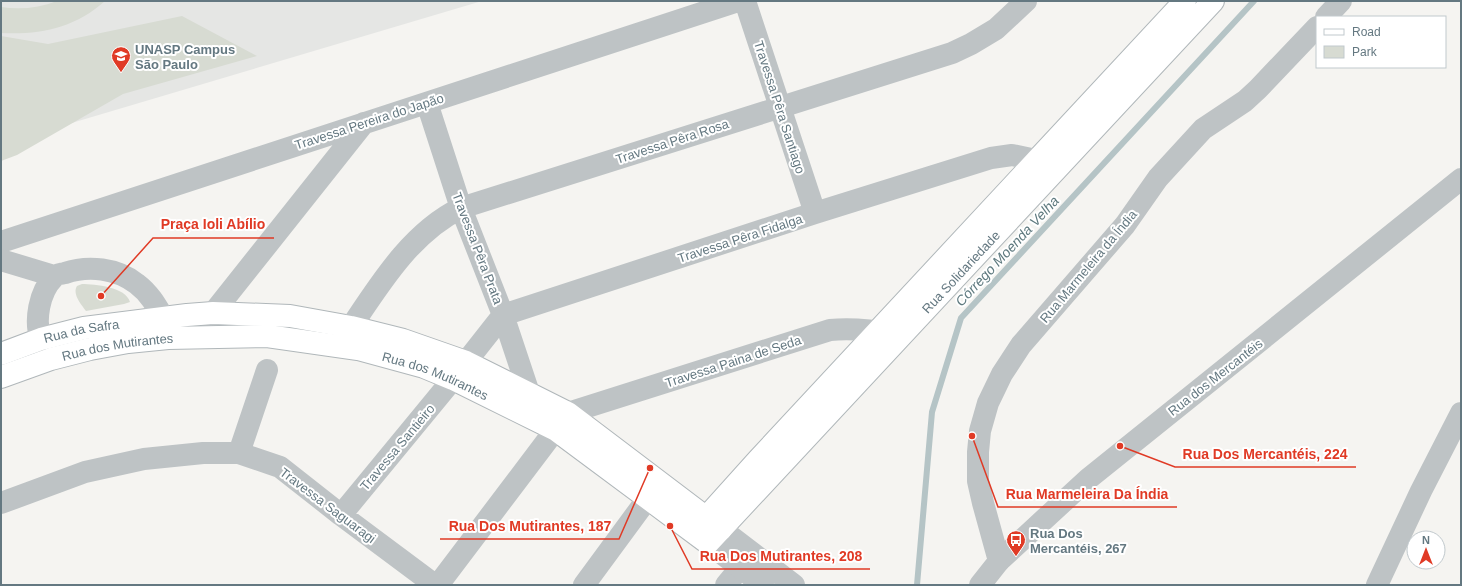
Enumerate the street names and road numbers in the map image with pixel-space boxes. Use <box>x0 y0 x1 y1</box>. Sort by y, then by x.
street label: Travessa Pêra Santiago <box>751 39 808 176</box>
street label: Travessa Pereira do Japão <box>293 90 445 153</box>
street label: Travessa Pêra Rosa <box>614 116 731 167</box>
street label: Travessa Pêra Prata <box>449 190 506 307</box>
street label: Rua Marmeleira da Índia <box>1037 206 1140 326</box>
street label: Travessa Pêra Fidalga <box>676 211 805 266</box>
street label: Rua Solidariedade <box>919 228 1003 316</box>
street label: Rua da Safra <box>42 317 121 346</box>
street label: Rua dos Mutirantes <box>60 331 174 364</box>
street label: Travessa Paina de Seda <box>663 332 804 391</box>
street label: Rua dos Mercantéis <box>1165 336 1266 419</box>
street label: Rua dos Mutirantes <box>380 349 491 403</box>
street label: Travessa Santieiro <box>357 401 438 493</box>
street label: Travessa Saguaragi <box>277 465 379 546</box>

